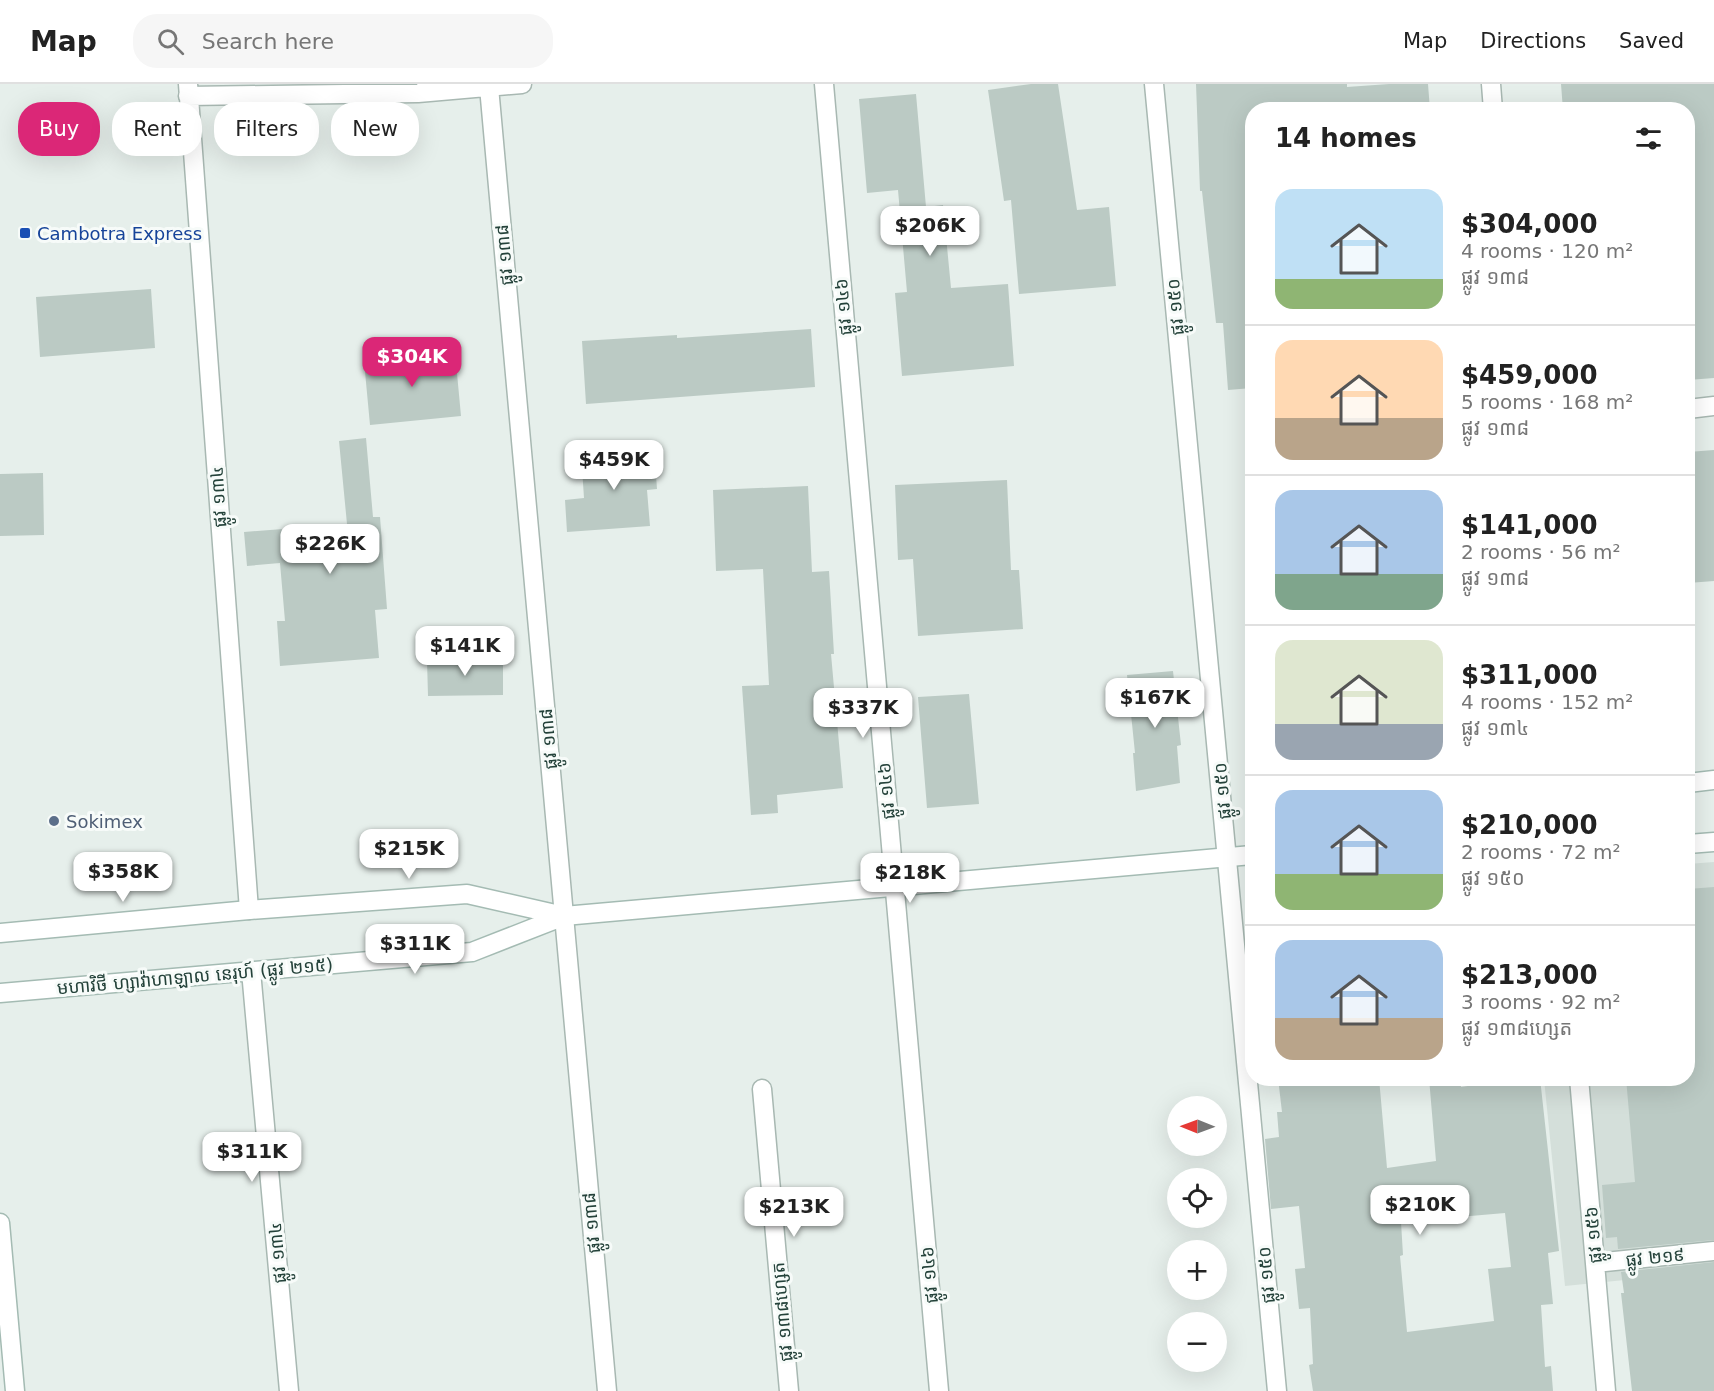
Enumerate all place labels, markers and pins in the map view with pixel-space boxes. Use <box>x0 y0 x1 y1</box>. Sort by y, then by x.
pin: $206K <box>888 206 972 257</box>
place label: Cambotra Express <box>37 223 202 244</box>
marker: Cambotra Express <box>18 226 32 240</box>
pin: $304K <box>370 337 454 388</box>
pin: $459K <box>572 440 656 491</box>
pin: $226K <box>288 524 372 575</box>
pin: $141K <box>423 626 507 677</box>
pin: $167K <box>1113 678 1197 729</box>
pin: $337K <box>821 688 905 739</box>
place label: Sokimex <box>66 811 143 832</box>
marker: Sokimex <box>47 814 61 828</box>
pin: $215K <box>367 829 451 880</box>
pin: $358K <box>81 852 165 903</box>
pin: $218K <box>868 853 952 904</box>
pin: $311K <box>373 924 457 975</box>
pin: $311K <box>210 1132 294 1183</box>
pin: $210K <box>1378 1185 1462 1236</box>
pin: $213K <box>752 1187 836 1238</box>

